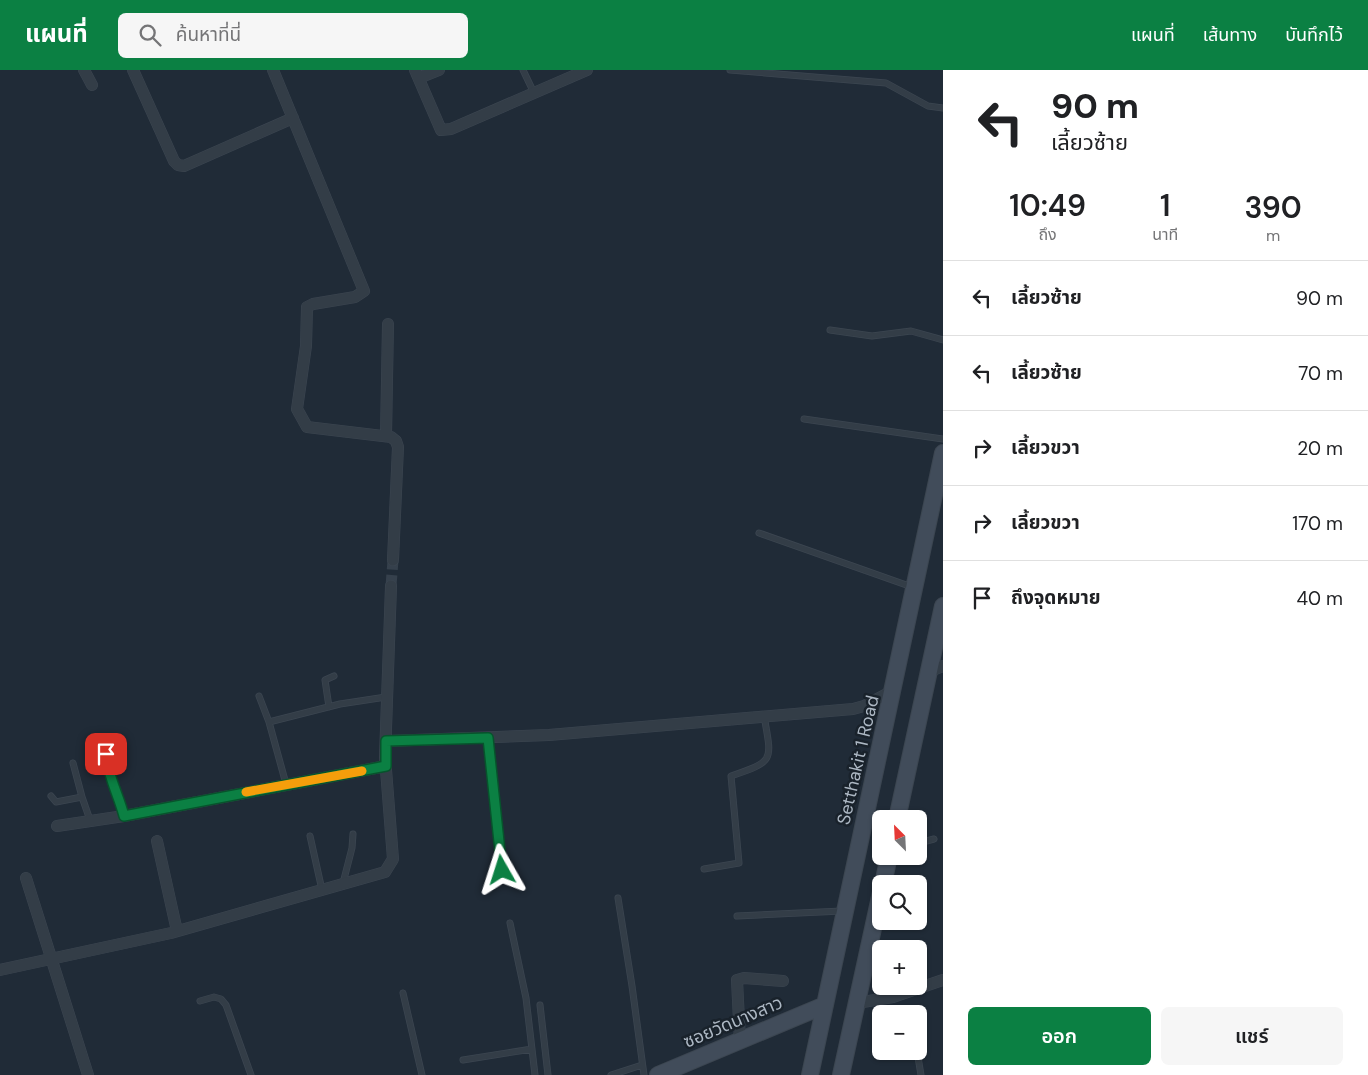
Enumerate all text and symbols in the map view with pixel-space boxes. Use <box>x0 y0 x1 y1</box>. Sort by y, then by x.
search box <box>118 13 468 58</box>
text: แผนที่ <box>25 18 88 49</box>
icon: search <box>136 21 164 49</box>
text: ค้นหาที่นี่ <box>176 22 241 47</box>
text: แผนที่ <box>1131 23 1175 47</box>
text: เส้นทาง <box>1203 23 1257 47</box>
text: บันทึกไว้ <box>1285 23 1343 47</box>
text: 90 m <box>1051 83 1139 129</box>
icon: left <box>968 90 1033 155</box>
text: เลี้ยวซ้าย <box>1051 128 1128 157</box>
text: 10:49 <box>1009 186 1086 225</box>
text: 1 <box>1160 186 1170 225</box>
text: 390 <box>1245 188 1302 227</box>
text: ถึง <box>1038 224 1057 245</box>
text: นาที <box>1152 224 1178 245</box>
text: m <box>1266 225 1280 246</box>
icon: left <box>968 284 996 312</box>
text: เลี้ยวซ้าย <box>1011 285 1082 310</box>
text: 90 m <box>1296 286 1343 311</box>
icon: left <box>968 359 996 387</box>
text: เลี้ยวซ้าย <box>1011 360 1082 385</box>
text: 70 m <box>1298 361 1343 386</box>
icon: right <box>968 434 996 462</box>
text: เลี้ยวขวา <box>1011 435 1080 460</box>
text: 20 m <box>1297 436 1343 461</box>
icon: right <box>968 509 996 537</box>
text: เลี้ยวขวา <box>1011 510 1080 535</box>
text: 170 m <box>1292 511 1343 536</box>
icon: arrive <box>968 584 996 612</box>
text: ถึงจุดหมาย <box>1011 585 1101 610</box>
text: 40 m <box>1296 586 1343 611</box>
street label: Setthakit 1 Road <box>831 693 885 827</box>
pin <box>85 733 127 775</box>
icon: arrive <box>92 740 120 768</box>
north arrow <box>872 810 928 865</box>
map controls <box>872 810 927 1060</box>
position arrow <box>475 843 527 895</box>
button: search <box>872 875 927 930</box>
button: + <box>872 940 927 995</box>
street label: ซอยวัดนางสาว <box>680 990 786 1054</box>
button: − <box>872 1005 927 1060</box>
button: ออก <box>968 1007 1151 1065</box>
button: แชร์ <box>1161 1007 1343 1065</box>

